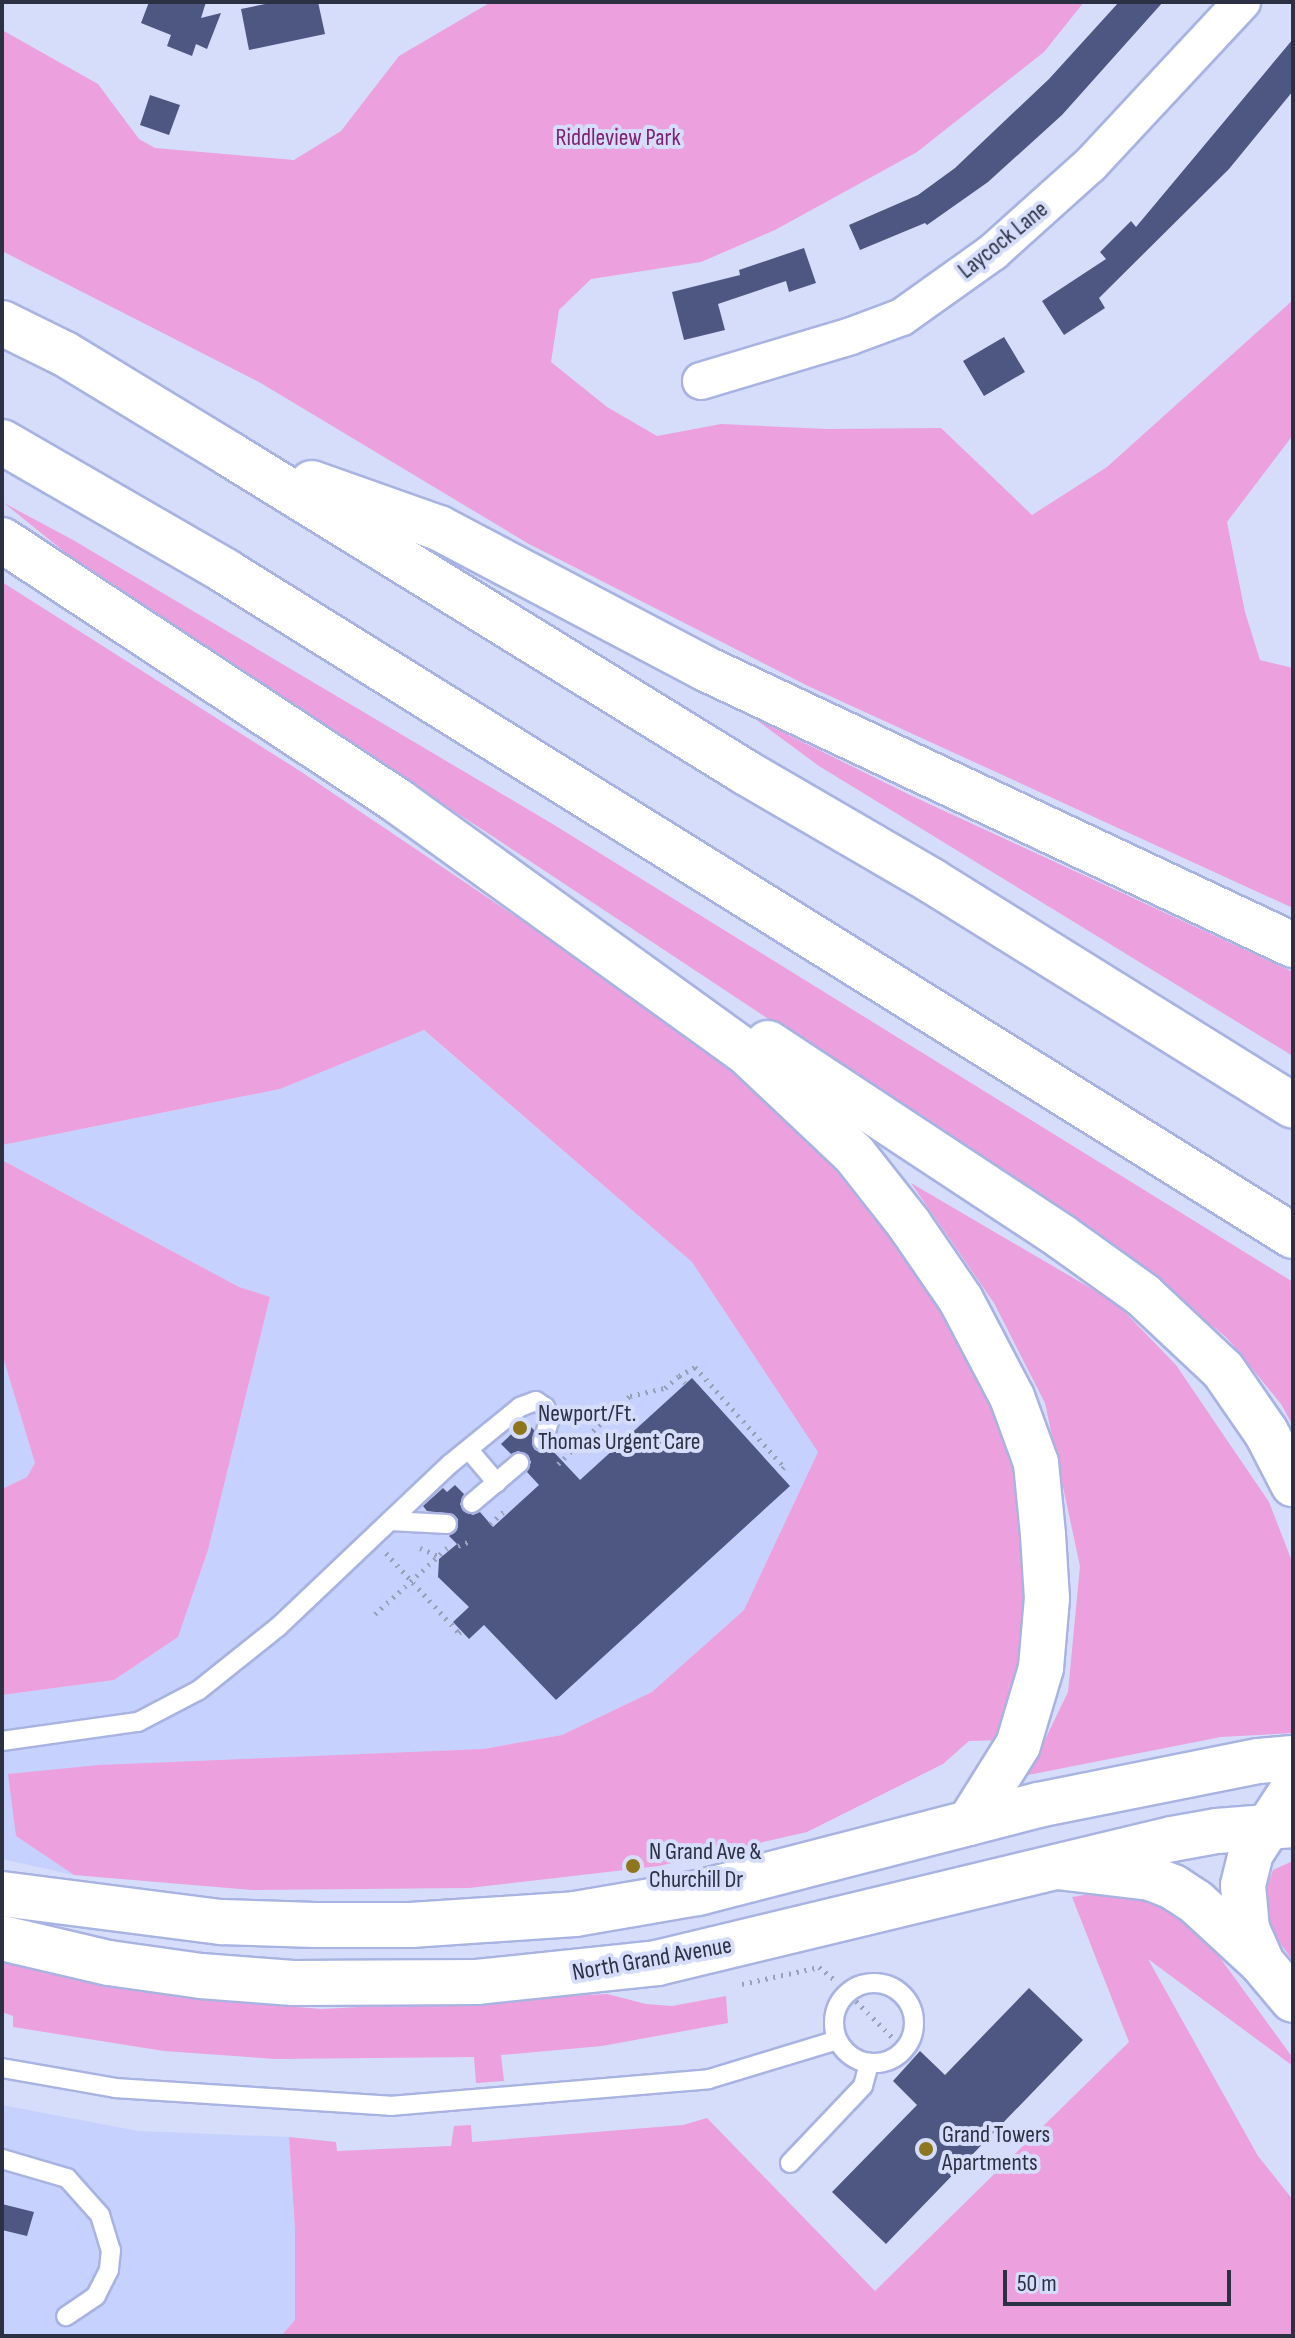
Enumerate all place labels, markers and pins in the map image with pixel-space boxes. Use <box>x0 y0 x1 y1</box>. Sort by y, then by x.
place label: Newport/Ft. Thomas Urgent Care <box>538 1400 700 1456</box>
marker: Newport/Ft. Thomas Urgent Care <box>509 1417 531 1439</box>
place label: N Grand Ave & Churchill Dr <box>649 1838 762 1894</box>
marker: N Grand Ave & Churchill Dr <box>624 1857 642 1875</box>
place label: Grand Towers Apartments <box>942 2121 1050 2177</box>
marker: Grand Towers Apartments <box>917 2140 935 2158</box>

